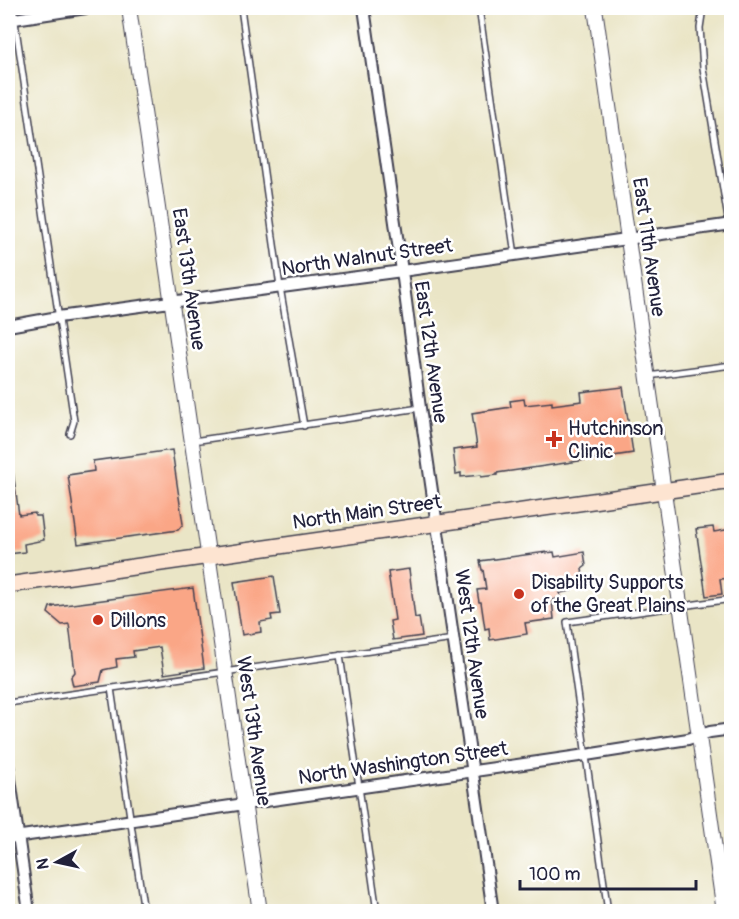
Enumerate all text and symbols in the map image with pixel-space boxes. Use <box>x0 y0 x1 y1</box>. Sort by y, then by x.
street label: East 11th Avenue <box>627 176 671 318</box>
street label: East 13th Avenue <box>167 206 211 352</box>
street label: North Walnut Street <box>280 232 455 281</box>
street label: East 12th Avenue <box>409 279 453 425</box>
place label: Hutchinson Clinic <box>568 416 664 464</box>
marker: Hutchinson Clinic <box>545 430 563 448</box>
street label: North Main Street <box>291 489 444 535</box>
street label: West 12th Avenue <box>449 568 495 720</box>
place label: Disability Supports of the Great Plains <box>531 570 685 618</box>
marker: Disability Supports of the Great Plains <box>512 587 526 601</box>
place label: Dillons <box>110 608 166 633</box>
marker: Dillons <box>91 613 105 627</box>
street label: West 13th Avenue <box>231 655 277 807</box>
street label: North Washington Street <box>297 736 510 790</box>
north arrow <box>27 832 87 892</box>
scale bar <box>520 853 696 891</box>
text: N <box>32 857 54 871</box>
text: 100 m <box>529 863 581 886</box>

